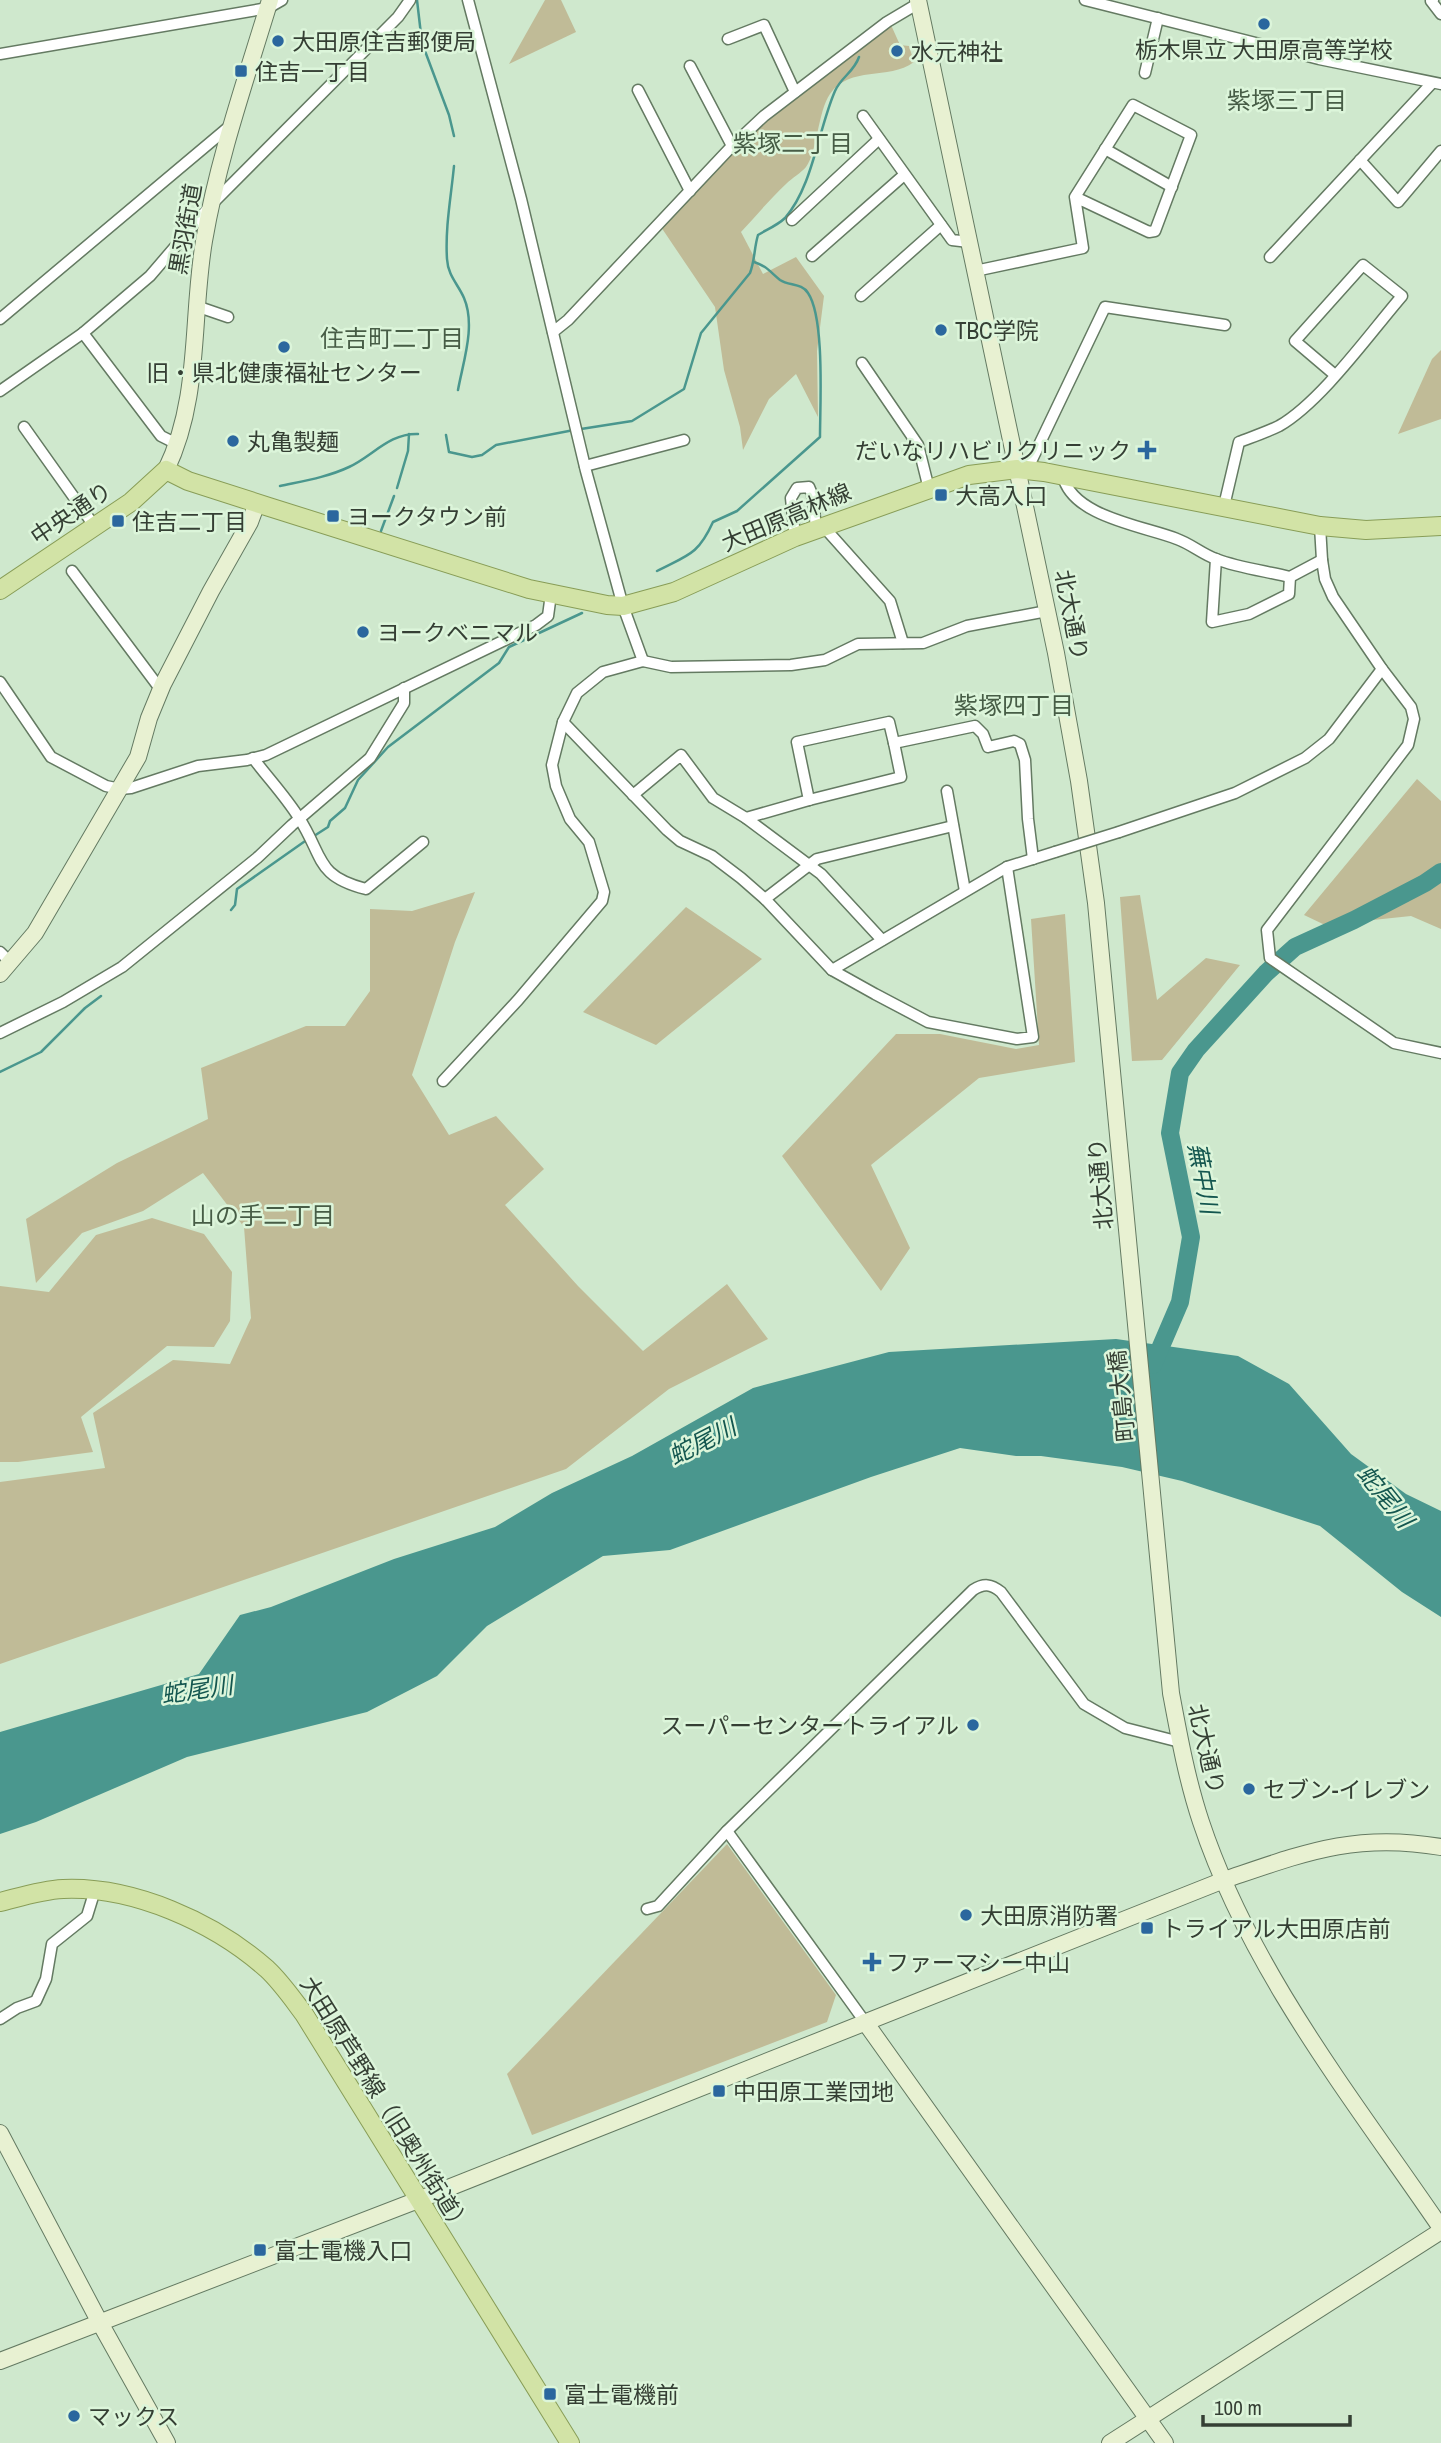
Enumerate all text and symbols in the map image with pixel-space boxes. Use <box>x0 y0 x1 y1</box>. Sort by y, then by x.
marker: 栃木県立 大田原高等学校 <box>1256 16 1272 32</box>
place label: 大田原住吉郵便局 <box>292 26 476 57</box>
marker: 大田原住吉郵便局 <box>270 33 286 49</box>
place label: 栃木県立 大田原高等学校 <box>1135 34 1393 65</box>
place label: 水元神社 <box>911 36 1003 67</box>
marker: 水元神社 <box>889 43 905 59</box>
place label: 住吉一丁目 <box>255 56 370 87</box>
marker: 住吉一丁目 <box>233 63 249 79</box>
district label: 紫塚三丁目 <box>1227 84 1347 116</box>
district label: 紫塚二丁目 <box>733 127 853 159</box>
street label: 黒羽街道 <box>162 181 208 277</box>
place label: TBC学院 <box>955 315 1039 346</box>
district label: 住吉町二丁目 <box>320 322 464 354</box>
marker: TBC学院 <box>933 322 949 338</box>
marker: 旧・県北健康福祉センター <box>276 339 292 355</box>
place label: 旧・県北健康福祉センター <box>146 357 422 388</box>
place label: 丸亀製麺 <box>247 426 339 457</box>
marker: 丸亀製麺 <box>225 433 241 449</box>
place label: だいなリハビリクリニック <box>855 435 1131 466</box>
marker: だいなリハビリクリニック <box>1137 440 1157 460</box>
street label: 中央通り <box>24 474 118 552</box>
street label: 大田原高林線 <box>716 476 856 558</box>
place label: 大高入口 <box>955 480 1047 511</box>
marker: 大高入口 <box>933 487 949 503</box>
place label: ヨークタウン前 <box>347 501 507 532</box>
place label: 住吉二丁目 <box>132 506 247 537</box>
marker: ヨークタウン前 <box>325 508 341 524</box>
marker: 住吉二丁目 <box>110 513 126 529</box>
street label: 北大通り <box>1048 567 1096 663</box>
place label: ヨークベニマル <box>377 617 538 648</box>
marker: ヨークベニマル <box>355 624 371 640</box>
district label: 紫塚四丁目 <box>954 689 1074 721</box>
street label: 北大通り <box>1081 1137 1119 1231</box>
water label: 蕪中川 <box>1181 1140 1227 1219</box>
district label: 山の手二丁目 <box>191 1199 335 1231</box>
street label: 町島大橋 <box>1101 1349 1141 1443</box>
water label: 蛇尾川 <box>663 1409 744 1472</box>
water label: 蛇尾川 <box>1351 1458 1423 1536</box>
water label: 蛇尾川 <box>159 1668 238 1710</box>
street label: 北大通り <box>1182 1701 1232 1797</box>
place label: スーパーセンタートライアル <box>660 1710 959 1741</box>
marker: スーパーセンタートライアル <box>965 1717 981 1733</box>
place label: セブン-イレブン <box>1263 1774 1430 1805</box>
marker: セブン-イレブン <box>1241 1781 1257 1797</box>
place label: 大田原消防署 <box>980 1900 1118 1931</box>
marker: 大田原消防署 <box>958 1907 974 1923</box>
place label: トライアル大田原店前 <box>1161 1913 1391 1944</box>
marker: トライアル大田原店前 <box>1139 1920 1155 1936</box>
place label: ファーマシー中山 <box>886 1947 1070 1978</box>
marker: ファーマシー中山 <box>864 1954 880 1970</box>
street label: 大田原芦野線（旧奥州街道） <box>294 1970 478 2240</box>
place label: 中田原工業団地 <box>733 2076 894 2107</box>
marker: 中田原工業団地 <box>711 2083 727 2099</box>
place label: 富士電機入口 <box>274 2235 412 2266</box>
marker: 富士電機入口 <box>252 2242 268 2258</box>
place label: 富士電機前 <box>564 2379 679 2410</box>
scale bar <box>1203 2384 1350 2428</box>
marker: 富士電機前 <box>542 2386 558 2402</box>
text: 100 m <box>1214 2393 1262 2422</box>
place label: マックス <box>88 2401 179 2432</box>
marker: マックス <box>66 2408 82 2424</box>

